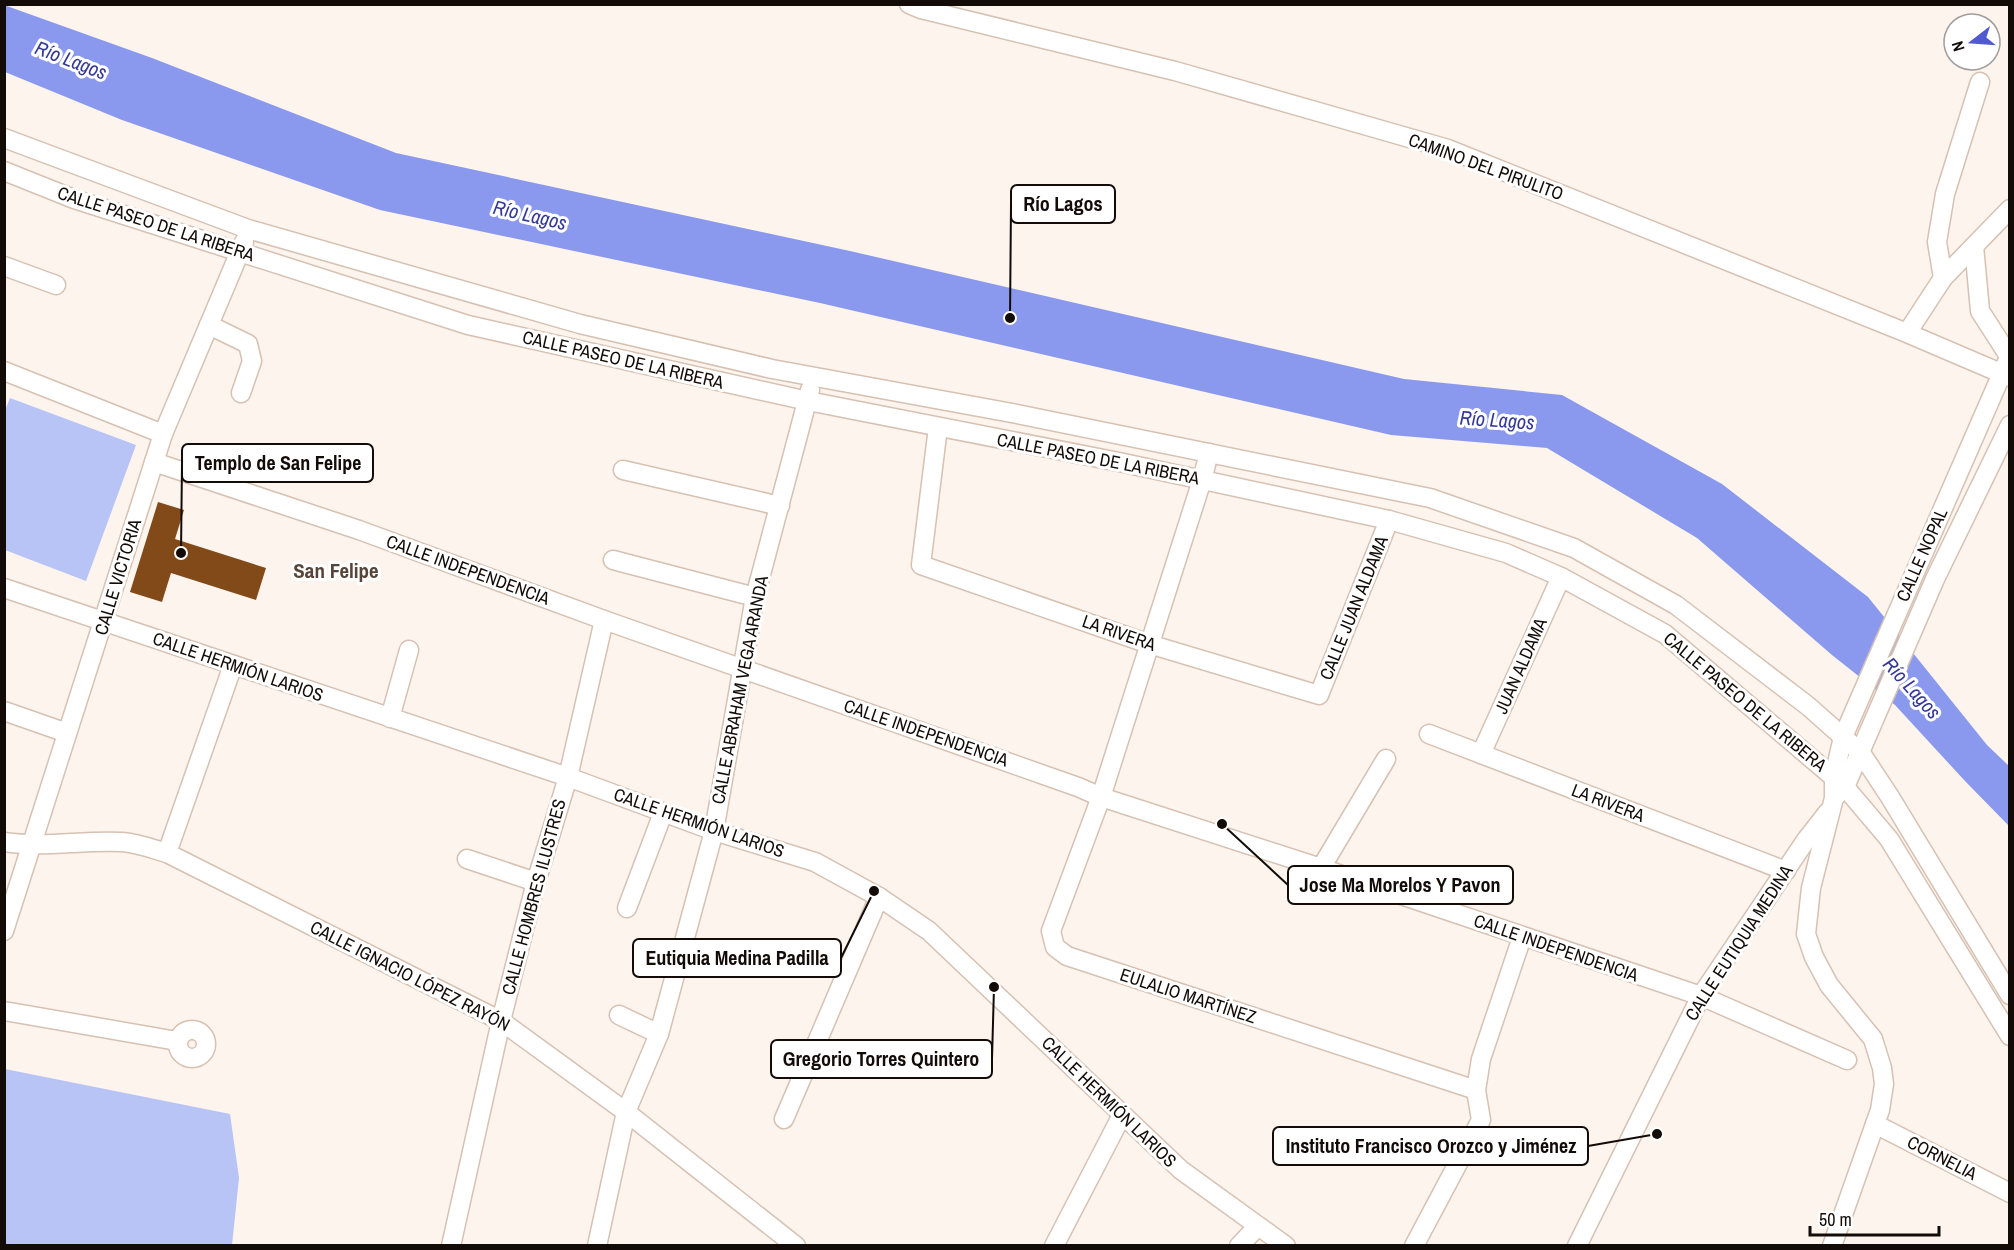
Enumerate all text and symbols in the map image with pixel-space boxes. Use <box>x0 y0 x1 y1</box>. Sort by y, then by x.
north arrow <box>1942 12 2002 72</box>
water label: Río Lagos <box>31 34 111 86</box>
text: N <box>1946 39 1970 54</box>
street label: CAMINO DEL PIRULITO <box>1405 127 1567 206</box>
street label: CALLE PASEO DE LA RIBERA <box>54 180 258 267</box>
callout: Río Lagos <box>1011 185 1115 223</box>
text: Río Lagos <box>1023 190 1103 217</box>
water label: Río Lagos <box>491 193 570 236</box>
street label: CALLE PASEO DE LA RIBERA <box>520 324 726 395</box>
water label: Río Lagos <box>1459 403 1535 436</box>
street label: CALLE PASEO DE LA RIBERA <box>995 427 1202 490</box>
callout: Templo de San Felipe <box>182 444 373 482</box>
text: Templo de San Felipe <box>195 449 361 476</box>
street label: CALLE NOPAL <box>1890 504 1953 605</box>
street label: CALLE VICTORIA <box>88 516 147 638</box>
street label: CALLE INDEPENDENCIA <box>383 528 554 611</box>
street label: CALLE JUAN ALDAMA <box>1313 532 1394 684</box>
district label: San Felipe <box>293 556 379 585</box>
street label: CALLE ABRAHAM VEGA ARANDA <box>705 573 774 806</box>
street label: LA RIVERA <box>1079 608 1159 657</box>
street label: JUAN ALDAMA <box>1488 614 1553 718</box>
street label: CALLE HERMIÓN LARIOS <box>150 626 327 708</box>
street label: CALLE PASEO DE LA RIBERA <box>1659 626 1832 777</box>
water label: Río Lagos <box>1877 651 1947 724</box>
street label: CALLE INDEPENDENCIA <box>841 693 1012 772</box>
street label: LA RIVERA <box>1568 777 1648 828</box>
street label: CALLE HERMIÓN LARIOS <box>611 782 788 864</box>
street label: CALLE HOMBRES ILUSTRES <box>495 796 572 998</box>
street label: CALLE EUTIQUIA MEDINA <box>1679 860 1799 1026</box>
callout: Jose Ma Morelos Y Pavon <box>1288 866 1513 904</box>
text: Jose Ma Morelos Y Pavon <box>1300 871 1500 898</box>
street label: CALLE INDEPENDENCIA <box>1471 908 1642 987</box>
street label: CALLE IGNACIO LÓPEZ RAYÓN <box>306 914 514 1037</box>
callout: Eutiquia Medina Padilla <box>633 939 841 977</box>
text: Eutiquia Medina Padilla <box>645 944 829 971</box>
street label: EULALIO MARTÍNEZ <box>1117 962 1259 1029</box>
street label: CALLE HERMIÓN LARIOS <box>1036 1031 1182 1173</box>
callout: Gregorio Torres Quintero <box>771 1040 992 1078</box>
text: Gregorio Torres Quintero <box>783 1045 979 1072</box>
callout: Instituto Francisco Orozco y Jiménez <box>1273 1127 1588 1165</box>
street label: CORNELIA <box>1903 1129 1982 1186</box>
text: Instituto Francisco Orozco y Jiménez <box>1286 1132 1576 1159</box>
scale bar <box>1810 1199 1939 1237</box>
text: 50 m <box>1819 1207 1852 1232</box>

